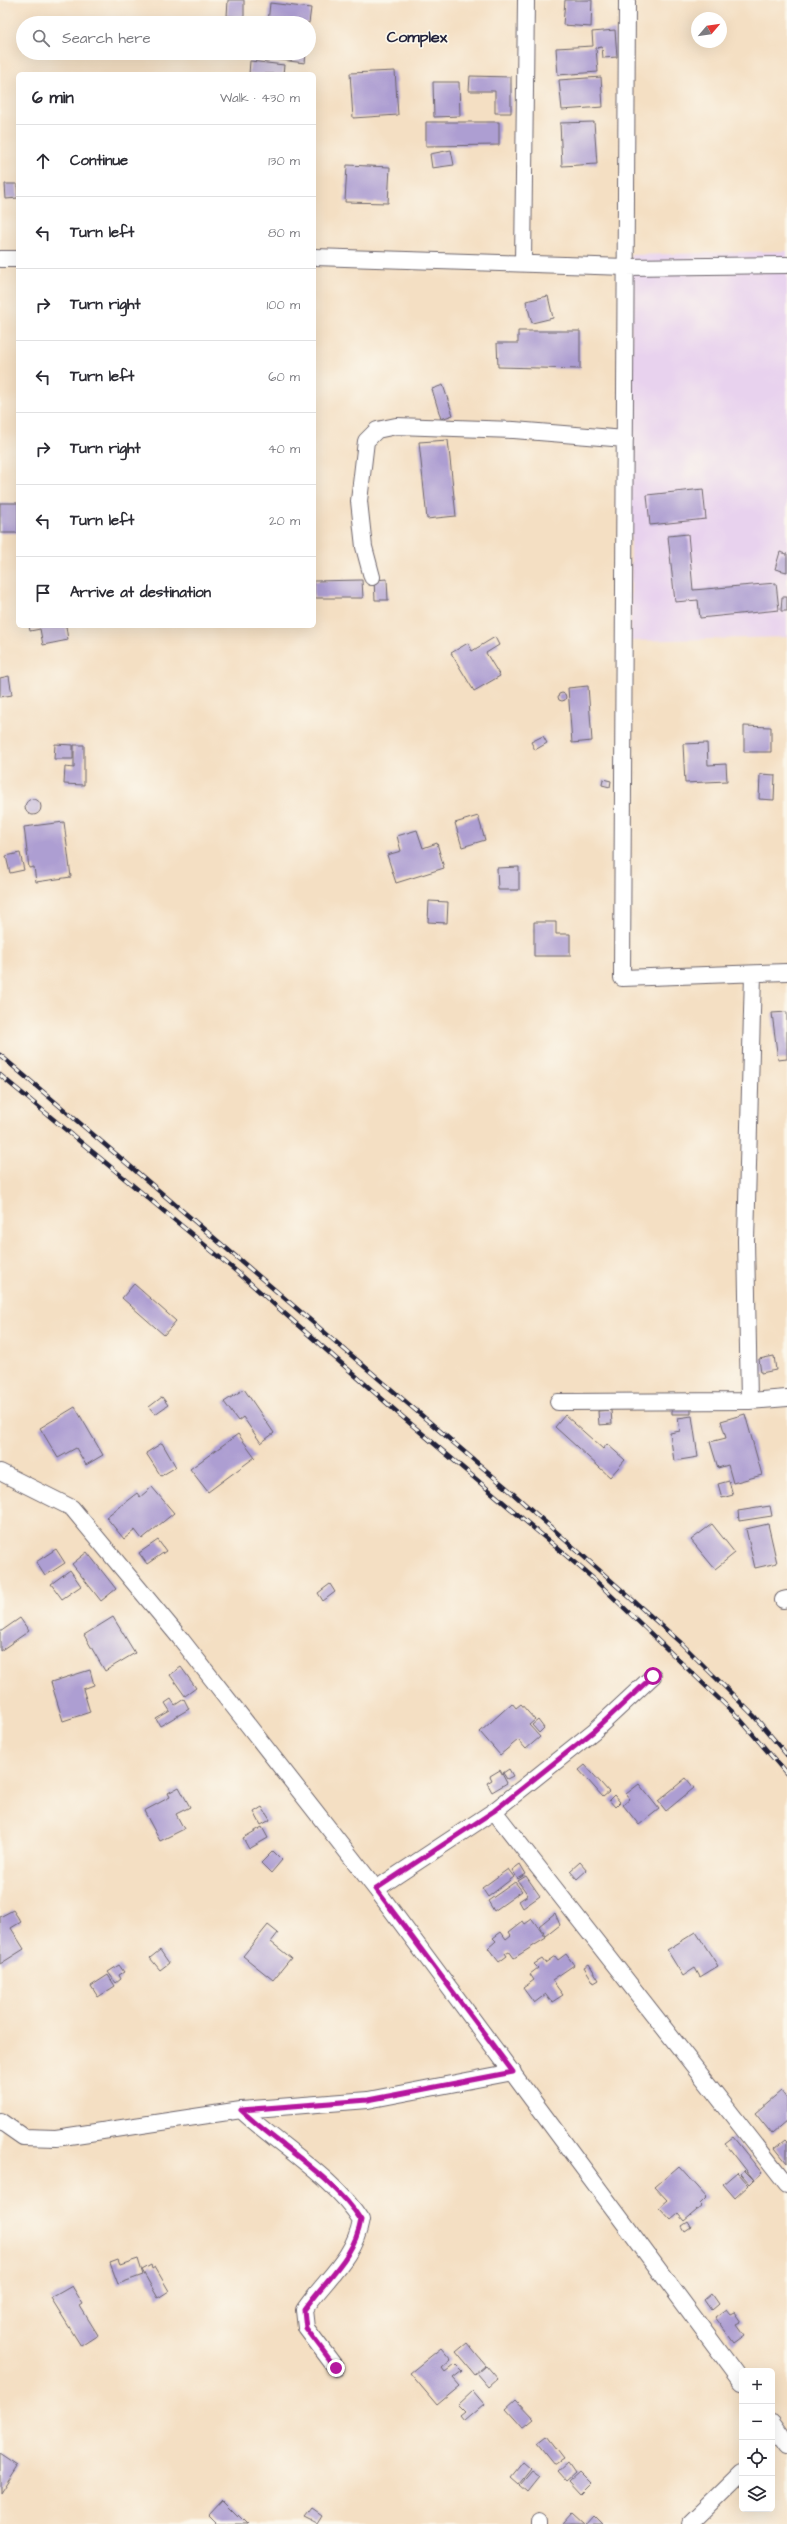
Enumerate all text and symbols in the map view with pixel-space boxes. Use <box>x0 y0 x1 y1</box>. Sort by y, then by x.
north arrow <box>691 12 727 48</box>
search box <box>16 16 316 60</box>
district label: Complex <box>387 26 448 48</box>
icon: search <box>30 27 52 49</box>
text: Search here <box>62 28 151 49</box>
text: 6 min <box>32 86 74 110</box>
text: Walk · 430 m <box>220 89 300 107</box>
icon: ahead <box>32 150 54 172</box>
text: Continue <box>70 150 128 171</box>
text: 130 m <box>268 152 300 170</box>
icon: left <box>32 222 54 244</box>
text: Turn left <box>70 222 134 243</box>
text: 80 m <box>268 224 300 242</box>
icon: right <box>32 294 54 316</box>
text: Turn right <box>70 294 141 315</box>
text: 100 m <box>267 296 300 314</box>
icon: left <box>32 366 54 388</box>
text: Turn left <box>70 366 134 387</box>
text: 60 m <box>268 368 300 386</box>
icon: right <box>32 438 54 460</box>
text: Turn right <box>70 438 141 459</box>
text: 40 m <box>268 440 300 458</box>
icon: left <box>32 510 54 532</box>
text: Turn left <box>70 510 134 531</box>
text: 20 m <box>269 512 300 530</box>
icon: arrive <box>32 582 54 604</box>
text: Arrive at destination <box>70 582 211 603</box>
route start <box>644 1667 662 1685</box>
route end <box>327 2359 345 2377</box>
map controls <box>739 2368 775 2512</box>
button: + <box>739 2368 775 2404</box>
button: − <box>739 2404 775 2440</box>
button: locate <box>739 2440 775 2476</box>
button: layers <box>739 2476 775 2512</box>

